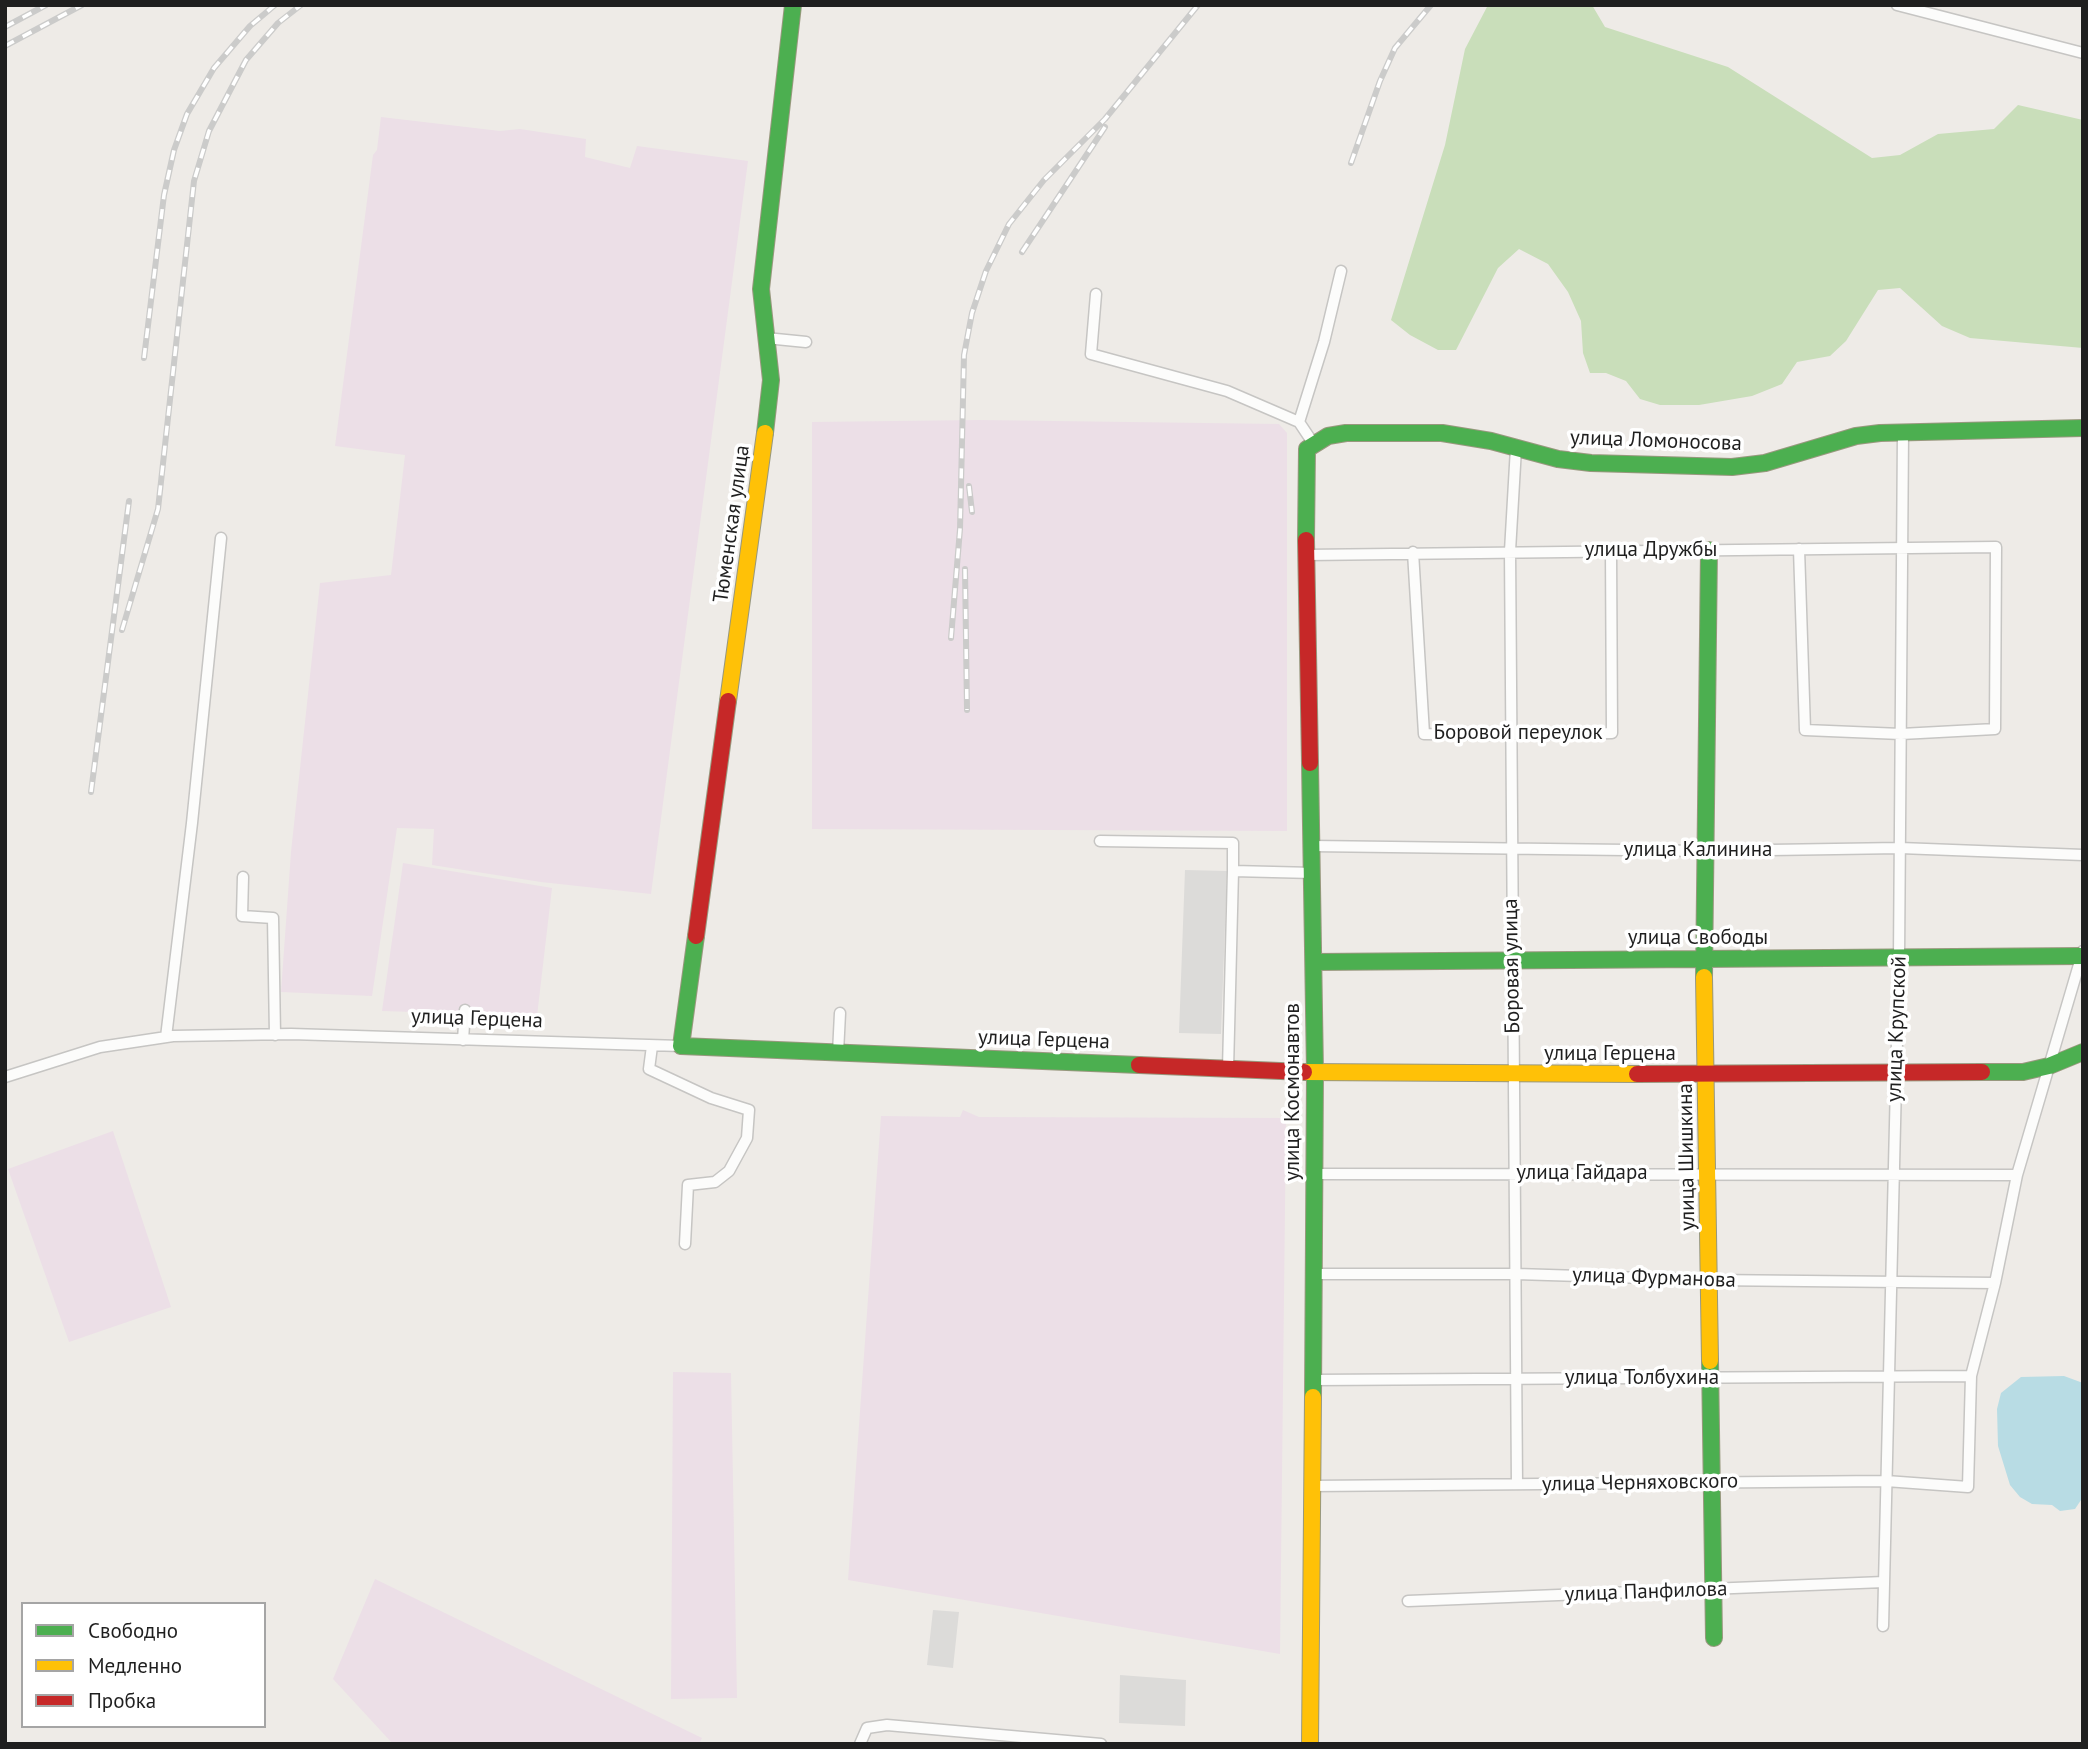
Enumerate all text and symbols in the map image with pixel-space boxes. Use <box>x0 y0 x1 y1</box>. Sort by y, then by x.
street label: улица Ломоносова <box>1570 425 1742 457</box>
street label: Тюменская улица <box>708 444 756 604</box>
street label: улица Дружбы <box>1585 537 1717 563</box>
street label: Боровой переулок <box>1433 720 1603 746</box>
street label: улица Калинина <box>1624 837 1772 863</box>
street label: Боровая улица <box>1498 898 1526 1034</box>
street label: улица Свободы <box>1628 925 1768 951</box>
street label: улица Крупской <box>1882 956 1912 1102</box>
street label: улица Космонавтов <box>1280 1003 1306 1181</box>
street label: улица Герцена <box>411 1004 543 1034</box>
street label: улица Герцена <box>978 1025 1110 1055</box>
street label: улица Герцена <box>1544 1041 1676 1067</box>
street label: улица Шишкина <box>1673 1083 1701 1231</box>
street label: улица Гайдара <box>1516 1160 1648 1186</box>
street label: улица Фурманова <box>1572 1263 1736 1293</box>
street label: улица Толбухина <box>1565 1365 1719 1391</box>
street label: улица Черняховского <box>1542 1469 1738 1497</box>
street label: улица Панфилова <box>1564 1577 1728 1607</box>
legend <box>21 1602 266 1728</box>
text: Свободно <box>88 1617 178 1644</box>
text: Медленно <box>88 1652 182 1679</box>
text: Пробка <box>88 1687 156 1714</box>

